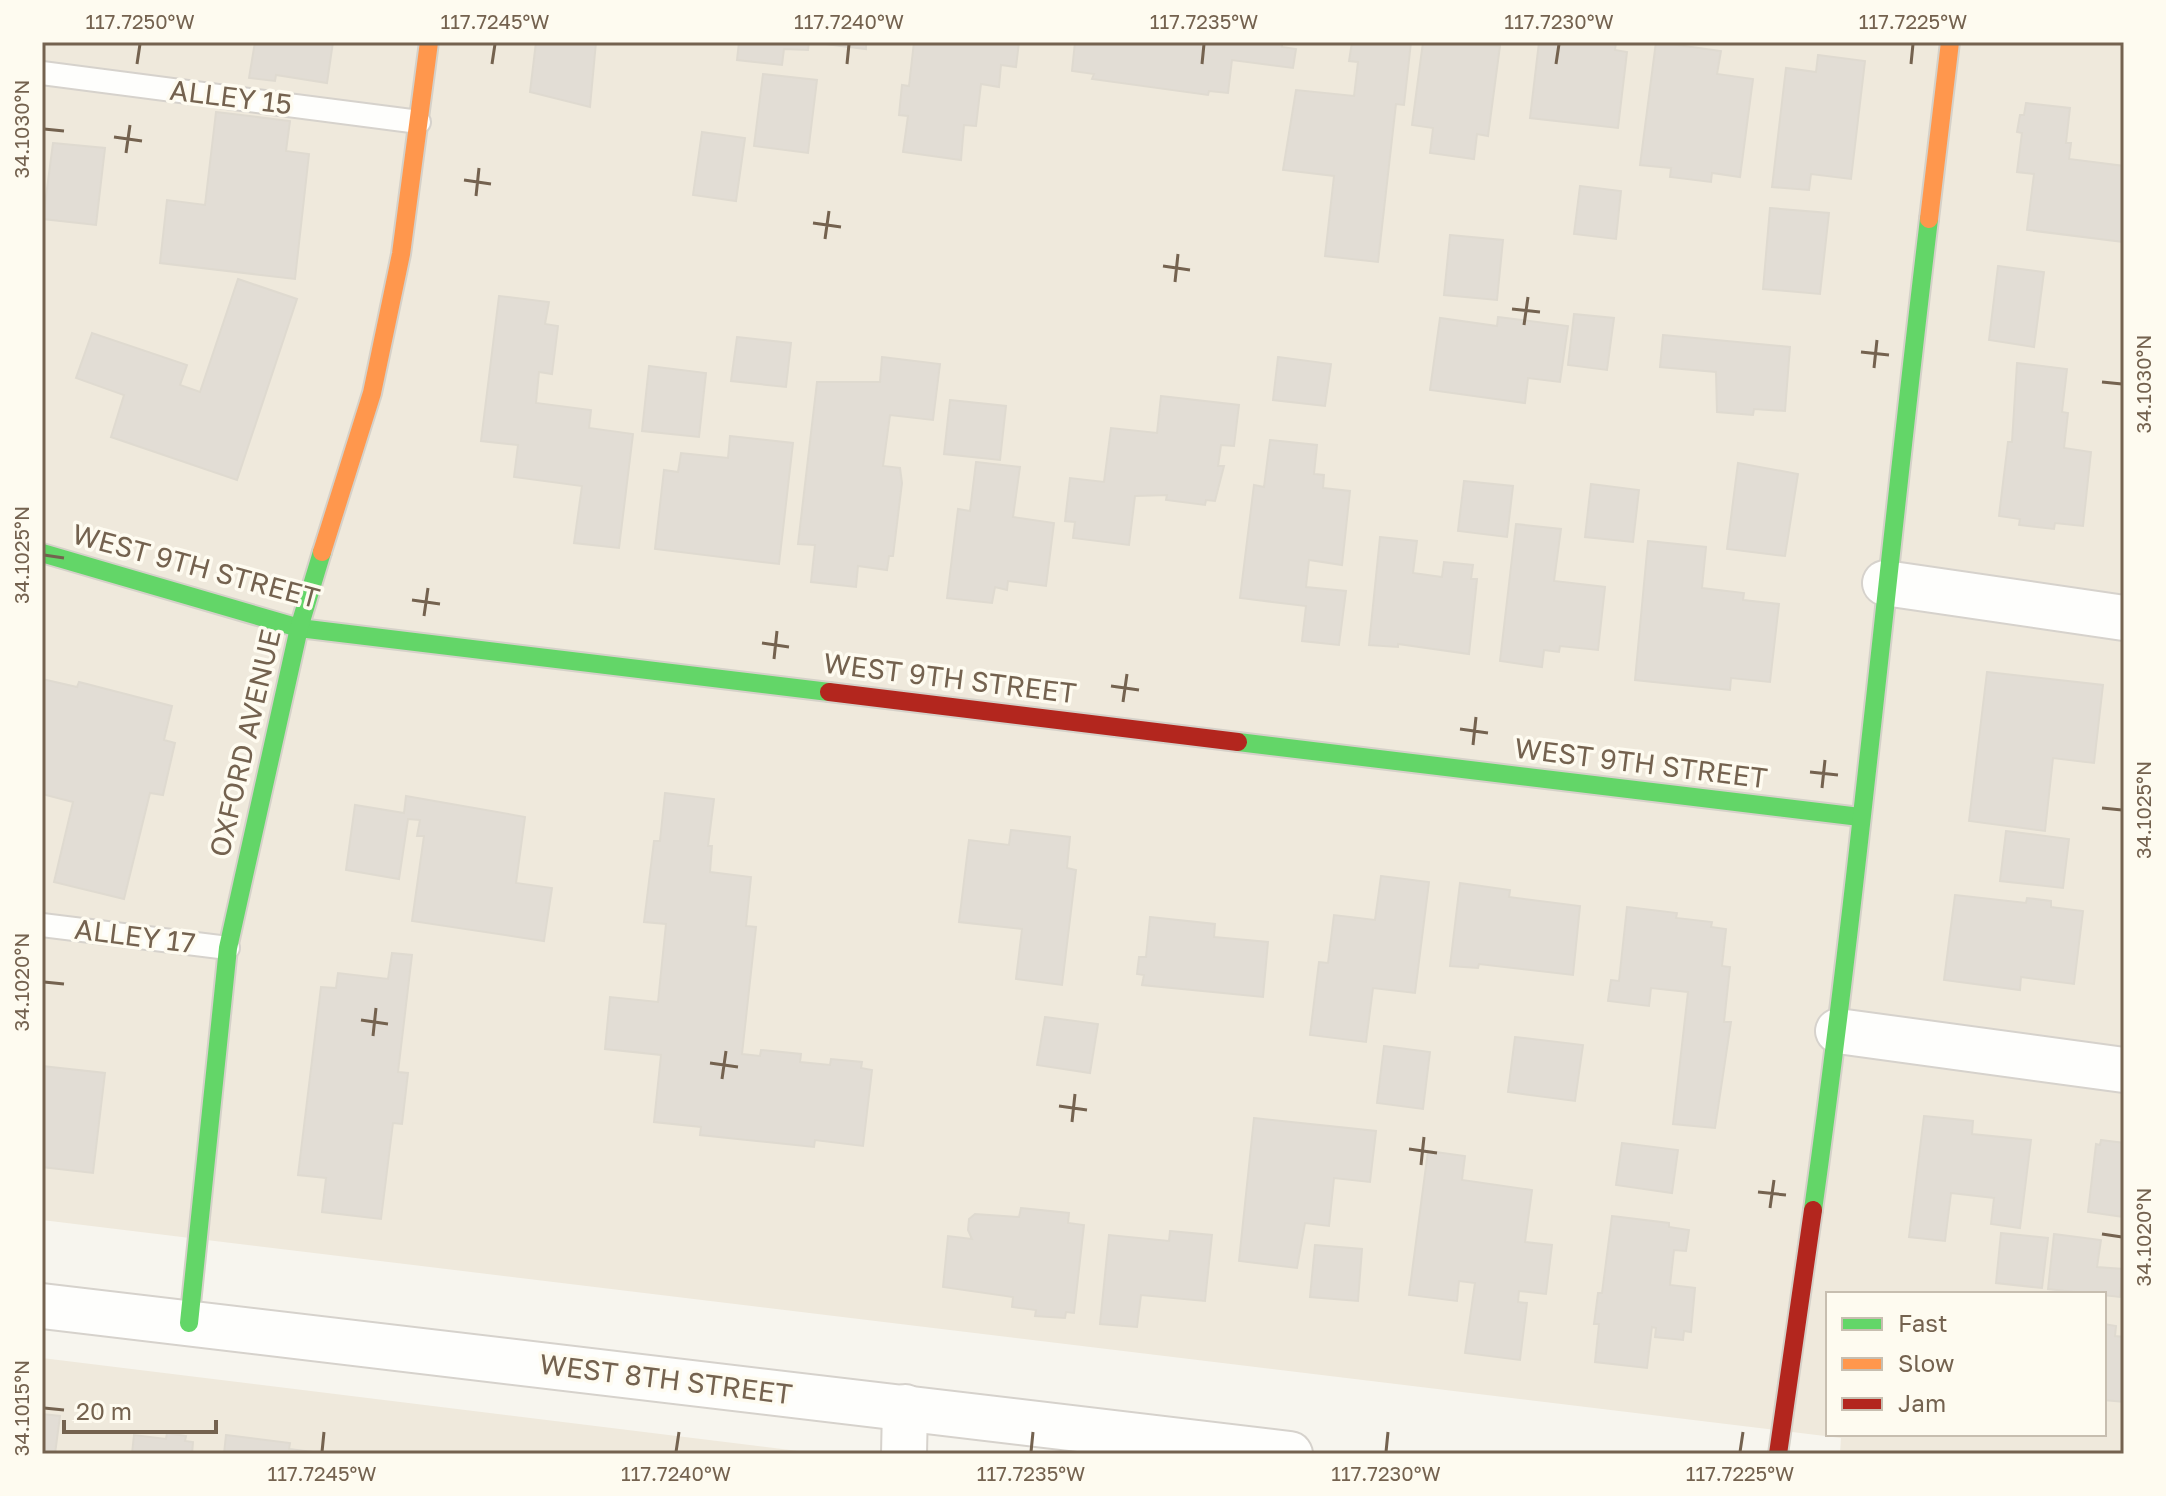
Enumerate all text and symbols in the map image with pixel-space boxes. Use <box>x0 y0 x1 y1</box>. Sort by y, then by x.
text: 117.7250°W <box>85 9 195 33</box>
text: 117.7245°W <box>441 9 550 33</box>
text: 117.7240°W <box>794 9 904 33</box>
text: 117.7235°W <box>1150 9 1258 33</box>
text: 117.7230°W <box>1504 9 1614 33</box>
text: 117.7225°W <box>1859 9 1967 33</box>
street label: ALLEY 15 <box>168 73 294 120</box>
text: 34.1030°N <box>9 79 33 179</box>
text: 34.1030°N <box>2131 334 2155 434</box>
text: 34.1025°N <box>9 506 33 604</box>
street label: WEST 9TH STREET <box>69 517 323 614</box>
street label: OXFORD AVENUE <box>202 626 287 860</box>
street label: WEST 9TH STREET <box>822 646 1078 709</box>
street label: WEST 9TH STREET <box>1513 731 1769 794</box>
text: 34.1025°N <box>2131 761 2155 859</box>
street label: ALLEY 17 <box>73 912 197 959</box>
text: 34.1020°N <box>9 933 33 1032</box>
text: 34.1020°N <box>2131 1188 2155 1287</box>
legend <box>1826 1292 2106 1436</box>
text: Fast <box>1898 1308 1948 1337</box>
street label: WEST 8TH STREET <box>538 1347 794 1410</box>
text: Slow <box>1898 1348 1954 1377</box>
text: 34.1015°N <box>9 1360 33 1456</box>
scale bar <box>64 1384 216 1434</box>
text: Jam <box>1898 1388 1946 1417</box>
text: 20 m <box>76 1396 132 1425</box>
text: 117.7245°W <box>268 1461 377 1485</box>
text: 117.7240°W <box>621 1461 731 1485</box>
text: 117.7235°W <box>977 1461 1085 1485</box>
text: 117.7230°W <box>1331 1461 1441 1485</box>
text: 117.7225°W <box>1686 1461 1794 1485</box>

